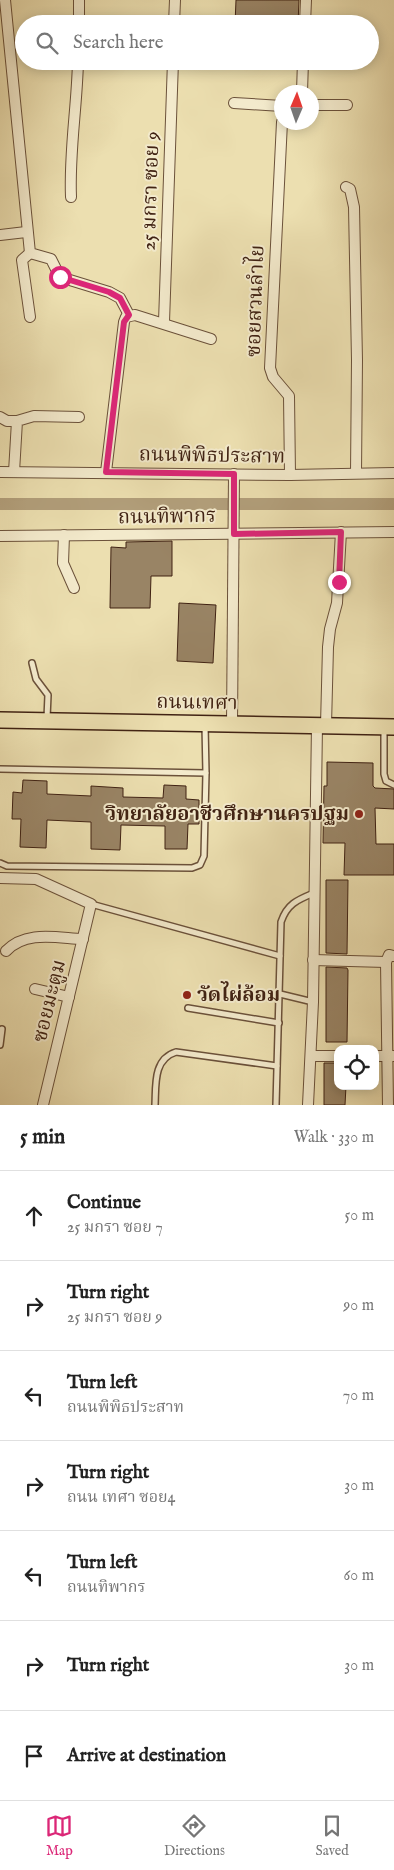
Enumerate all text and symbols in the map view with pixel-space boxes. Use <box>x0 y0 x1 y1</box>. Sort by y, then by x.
search box <box>15 15 379 70</box>
icon: search <box>33 29 61 57</box>
text: Search here <box>73 31 164 55</box>
north arrow <box>274 85 319 130</box>
street label: 25 มกรา ซอย 9 <box>136 131 166 251</box>
street label: ซอยสวนลำไย <box>240 244 270 357</box>
route start <box>49 266 72 289</box>
street label: ถนนพิพิธประสาท <box>139 442 285 470</box>
street label: ถนนทิพากร <box>118 504 216 530</box>
route end <box>328 571 351 594</box>
street label: ถนนเทศา <box>156 690 238 716</box>
place label: วิทยาลัยอาชีวศึกษานครปฐม <box>105 802 349 827</box>
marker: วิทยาลัยอาชีวศึกษานครปฐม <box>353 808 365 820</box>
street label: ซอยมะตูม <box>28 957 72 1045</box>
place label: วัดไผ่ล้อม <box>197 981 280 1008</box>
marker: วัดไผ่ล้อม <box>181 989 193 1001</box>
map controls <box>334 1045 379 1090</box>
button: locate <box>334 1045 379 1090</box>
text: 5 min <box>20 1124 65 1151</box>
text: Walk · 330 m <box>294 1128 374 1148</box>
text: Continue <box>67 1191 141 1215</box>
icon: ahead <box>20 1202 48 1230</box>
text: 50 m <box>345 1206 374 1226</box>
text: 25 มกรา ซอย 7 <box>67 1218 163 1238</box>
text: Turn right <box>67 1281 149 1305</box>
icon: right <box>20 1292 48 1320</box>
text: 90 m <box>343 1296 374 1316</box>
text: 25 มกรา ซอย 9 <box>67 1308 162 1328</box>
text: Turn left <box>67 1371 138 1395</box>
icon: left <box>20 1382 48 1410</box>
text: 70 m <box>343 1386 374 1406</box>
text: ถนนพิพิธประสาท <box>67 1398 184 1418</box>
text: Turn right <box>67 1461 149 1485</box>
icon: right <box>20 1472 48 1500</box>
text: 30 m <box>344 1476 374 1496</box>
text: ถนน เทศา ซอย4 <box>67 1488 175 1508</box>
text: Turn left <box>67 1551 138 1575</box>
icon: left <box>20 1562 48 1590</box>
text: 60 m <box>344 1566 374 1586</box>
text: ถนนทิพากร <box>67 1578 145 1598</box>
icon: right <box>20 1652 48 1680</box>
text: Turn right <box>67 1654 149 1678</box>
text: 30 m <box>344 1656 374 1676</box>
icon: arrive <box>20 1742 48 1770</box>
text: Arrive at destination <box>67 1744 226 1768</box>
tab: Map <box>45 1812 73 1860</box>
tab: Directions <box>164 1812 225 1860</box>
tab: Saved <box>316 1812 349 1860</box>

